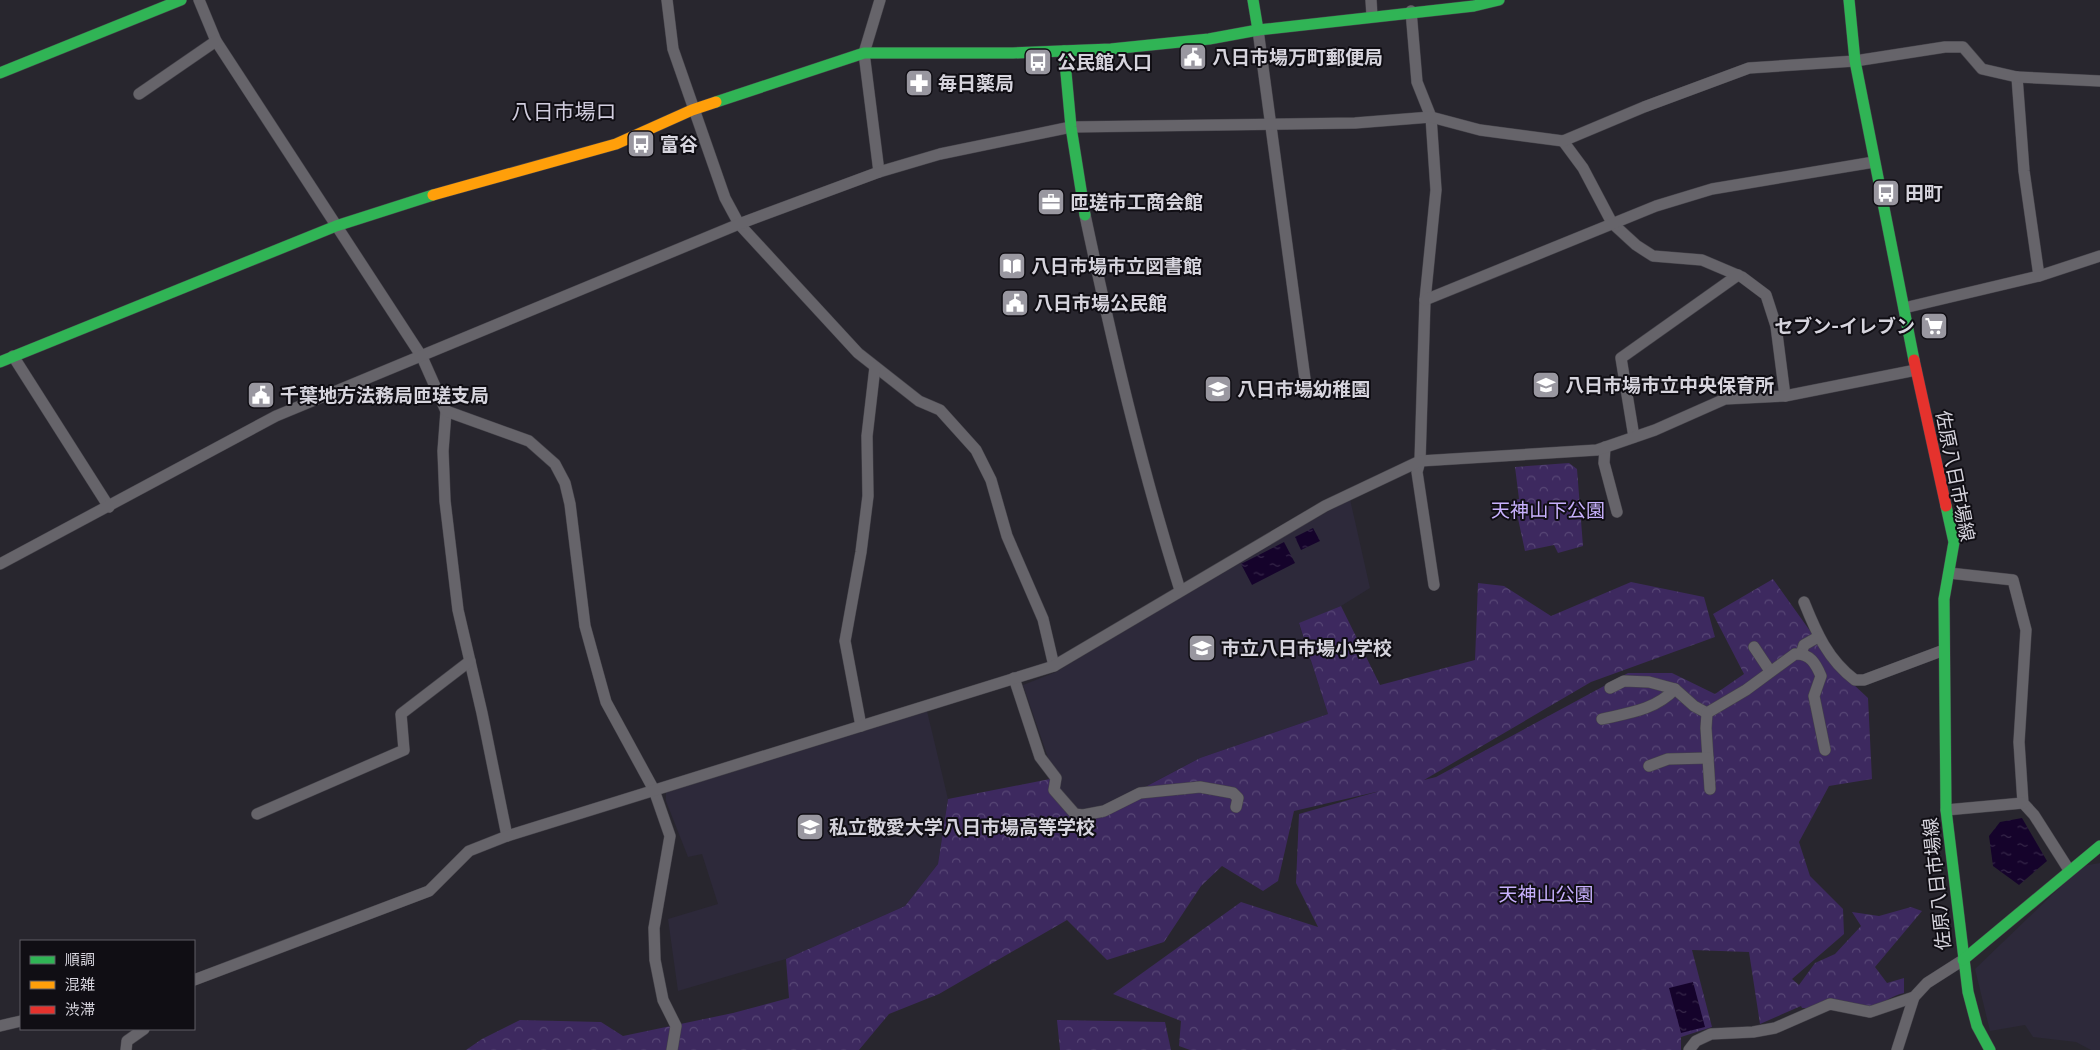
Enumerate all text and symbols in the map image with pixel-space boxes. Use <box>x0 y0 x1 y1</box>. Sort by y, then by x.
public building icon: 八日市場万町郵便局 <box>1178 42 1208 72</box>
place label: 八日市場万町郵便局 <box>1212 46 1383 69</box>
bus stop icon: 公民館入口 <box>1023 47 1053 77</box>
place label: 公民館入口 <box>1057 51 1152 74</box>
pharmacy icon: 毎日薬局 <box>904 68 934 98</box>
place label: 毎日薬局 <box>938 72 1014 95</box>
district label: 八日市場ロ <box>512 99 617 124</box>
bus stop icon: 富谷 <box>626 129 656 159</box>
place label: 富谷 <box>660 133 698 156</box>
bus stop icon: 田町 <box>1871 178 1901 208</box>
place label: 田町 <box>1905 182 1943 205</box>
office icon: 匝瑳市工商会館 <box>1036 187 1066 217</box>
place label: 匝瑳市工商会館 <box>1070 191 1203 214</box>
library icon: 八日市場市立図書館 <box>997 251 1027 281</box>
place label: 八日市場市立図書館 <box>1031 255 1202 278</box>
public building icon: 八日市場公民館 <box>1000 288 1030 318</box>
place label: 八日市場公民館 <box>1034 292 1167 315</box>
supermarket icon: セブン-イレブン <box>1919 311 1949 341</box>
place label: セブン-イレブン <box>1774 315 1915 338</box>
school or university icon: 八日市場市立中央保育所 <box>1531 370 1561 400</box>
school or university icon: 八日市場幼稚園 <box>1203 374 1233 404</box>
place label: 八日市場市立中央保育所 <box>1565 374 1774 397</box>
place label: 八日市場幼稚園 <box>1237 378 1370 401</box>
public building icon: 千葉地方法務局匝瑳支局 <box>246 380 276 410</box>
place label: 千葉地方法務局匝瑳支局 <box>280 384 489 407</box>
street label: 佐原八日市場線 <box>1931 409 1979 543</box>
park label: 天神山下公園 <box>1491 499 1605 522</box>
school or university icon: 市立八日市場小学校 <box>1187 633 1217 663</box>
place label: 市立八日市場小学校 <box>1221 637 1392 660</box>
school or university icon: 私立敬愛大学八日市場高等学校 <box>795 812 825 842</box>
place label: 私立敬愛大学八日市場高等学校 <box>829 816 1095 839</box>
street label: 佐原八日市場線 <box>1919 817 1955 951</box>
park label: 天神山公園 <box>1498 883 1594 906</box>
legend <box>20 940 195 1030</box>
text: 順調 <box>65 951 95 969</box>
text: 混雑 <box>65 976 95 994</box>
text: 渋滞 <box>65 1001 95 1019</box>

